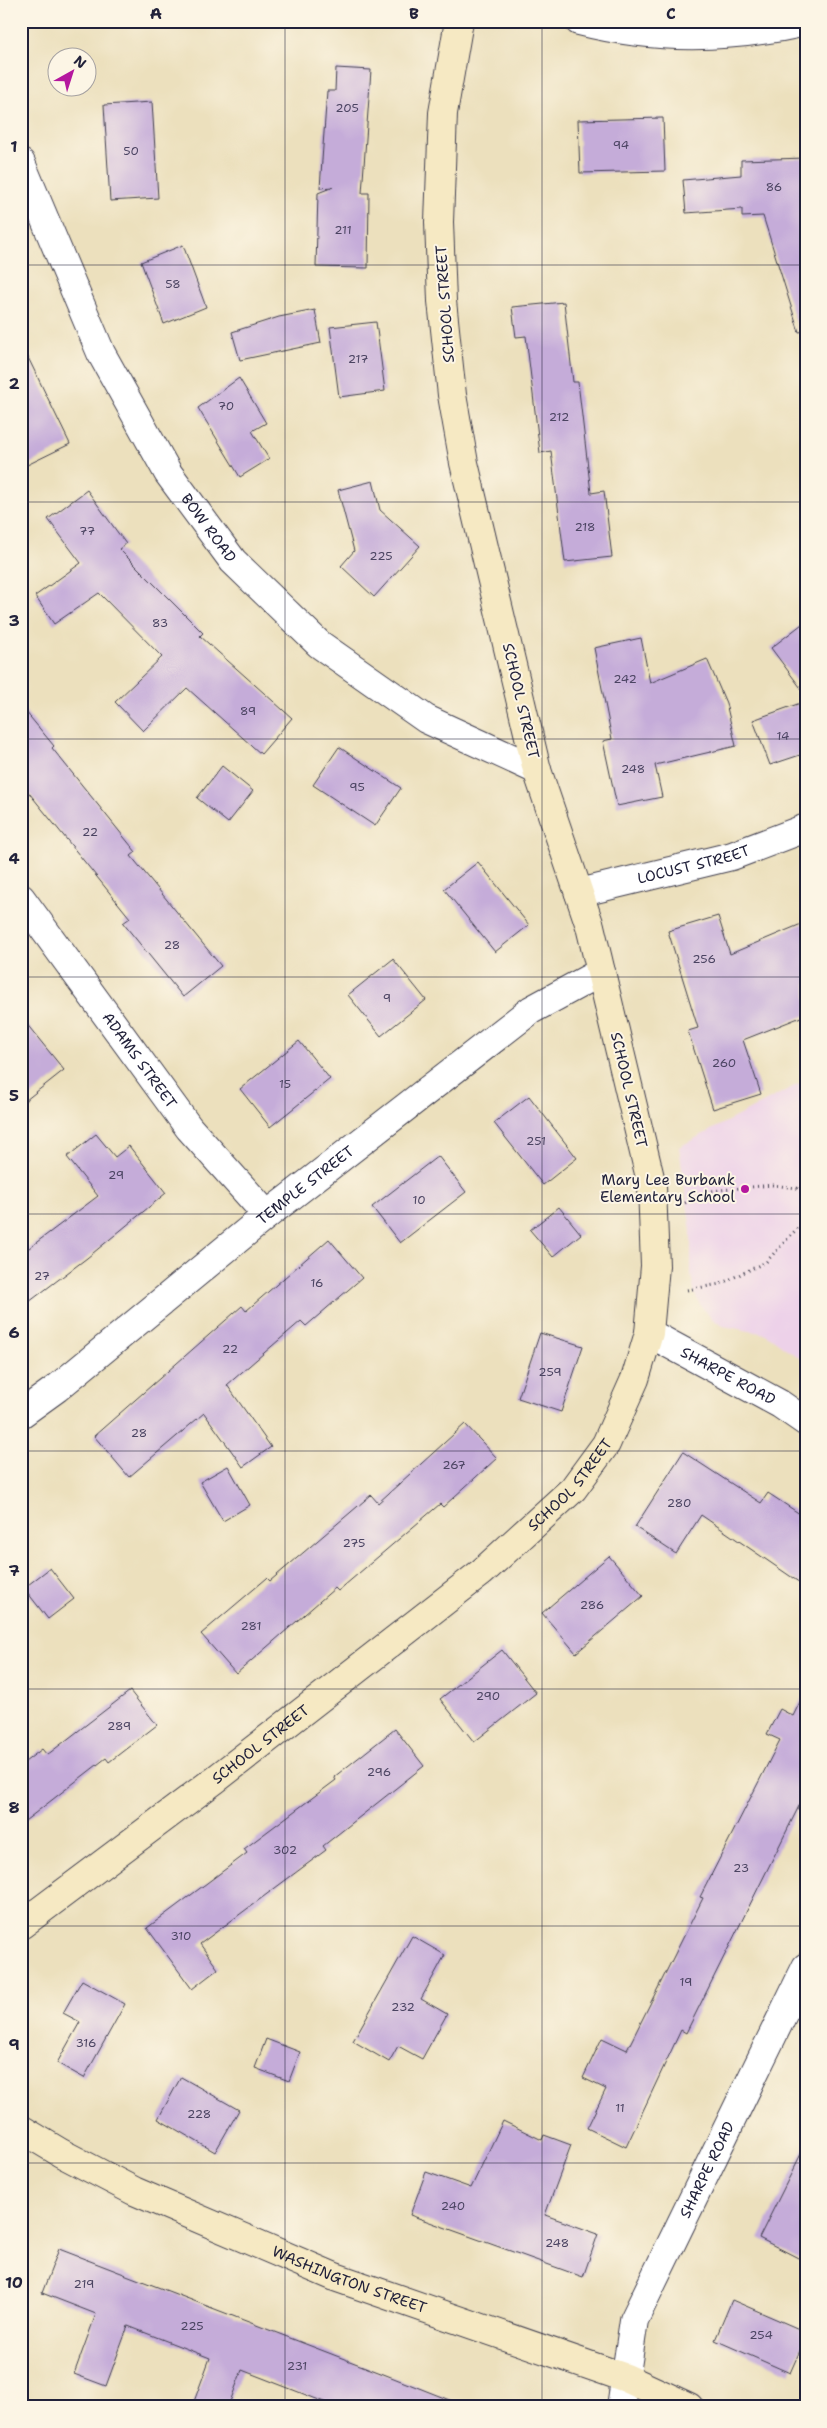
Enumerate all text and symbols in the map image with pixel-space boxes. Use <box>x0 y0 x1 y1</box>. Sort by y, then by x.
text: A <box>150 3 162 24</box>
text: B <box>409 3 419 24</box>
text: C <box>666 3 676 24</box>
north arrow <box>48 48 98 98</box>
text: N <box>70 51 90 72</box>
house number: 205 <box>335 100 359 116</box>
text: 1 <box>10 136 18 157</box>
house number: 94 <box>613 137 629 153</box>
house number: 50 <box>123 143 139 159</box>
house number: 86 <box>766 179 782 195</box>
house number: 211 <box>334 222 352 238</box>
street label: SCHOOL STREET <box>431 244 459 364</box>
house number: 58 <box>165 276 181 292</box>
house number: 217 <box>348 351 368 367</box>
text: 2 <box>8 373 20 394</box>
house number: 70 <box>218 398 234 414</box>
house number: 212 <box>549 409 569 425</box>
street label: BOW ROAD <box>177 490 241 567</box>
house number: 218 <box>574 519 596 535</box>
house number: 77 <box>79 523 95 539</box>
house number: 225 <box>369 548 393 564</box>
text: 3 <box>8 610 20 631</box>
house number: 83 <box>152 615 168 631</box>
street label: SCHOOL STREET <box>498 641 544 761</box>
house number: 242 <box>613 671 637 687</box>
house number: 89 <box>240 703 256 719</box>
house number: 14 <box>777 728 789 744</box>
house number: 248 <box>621 761 645 777</box>
house number: 95 <box>349 779 365 795</box>
house number: 22 <box>82 824 98 840</box>
street label: LOCUST STREET <box>635 840 753 889</box>
text: 4 <box>8 848 20 869</box>
house number: 28 <box>164 937 180 953</box>
house number: 256 <box>692 951 716 967</box>
house number: 9 <box>383 990 391 1006</box>
street label: ADAMS STREET <box>98 1008 181 1112</box>
street label: SCHOOL STREET <box>606 1030 652 1150</box>
house number: 260 <box>712 1055 736 1071</box>
house number: 15 <box>279 1076 291 1092</box>
text: 5 <box>9 1085 19 1106</box>
house number: 251 <box>526 1133 546 1149</box>
street label: TEMPLE STREET <box>252 1141 358 1229</box>
house number: 29 <box>108 1167 124 1183</box>
place label: Mary Lee Burbank Elementary School <box>600 1170 735 1207</box>
marker: Mary Lee Burbank Elementary School <box>739 1183 751 1195</box>
house number: 10 <box>412 1192 426 1208</box>
house number: 27 <box>34 1268 50 1284</box>
house number: 16 <box>310 1275 324 1291</box>
text: 6 <box>8 1322 20 1343</box>
house number: 22 <box>222 1341 238 1357</box>
street label: SHARPE ROAD <box>677 1342 779 1410</box>
house number: 259 <box>538 1364 562 1380</box>
house number: 28 <box>131 1425 147 1441</box>
street label: SCHOOL STREET <box>523 1434 617 1535</box>
house number: 267 <box>442 1457 466 1473</box>
house number: 280 <box>667 1495 691 1511</box>
house number: 275 <box>343 1535 365 1551</box>
text: 7 <box>8 1560 20 1581</box>
house number: 286 <box>580 1597 604 1613</box>
house number: 281 <box>241 1618 261 1634</box>
house number: 290 <box>476 1688 500 1704</box>
street label: SCHOOL STREET <box>208 1700 313 1789</box>
house number: 289 <box>107 1718 131 1734</box>
house number: 296 <box>367 1764 391 1780</box>
text: 8 <box>8 1797 20 1818</box>
house number: 302 <box>273 1842 297 1858</box>
house number: 23 <box>733 1860 749 1876</box>
house number: 310 <box>171 1928 191 1944</box>
house number: 19 <box>680 1974 692 1990</box>
house number: 232 <box>391 1999 415 2015</box>
text: 9 <box>8 2034 20 2055</box>
house number: 316 <box>76 2035 96 2051</box>
house number: 11 <box>615 2100 625 2116</box>
house number: 228 <box>187 2106 211 2122</box>
street label: SHARPE ROAD <box>675 2118 739 2222</box>
house number: 240 <box>441 2198 465 2214</box>
house number: 248 <box>545 2235 569 2251</box>
street label: WASHINGTON STREET <box>269 2241 429 2318</box>
text: 10 <box>5 2272 23 2293</box>
house number: 219 <box>74 2276 94 2292</box>
house number: 225 <box>180 2318 204 2334</box>
house number: 254 <box>749 2327 773 2343</box>
house number: 231 <box>287 2358 307 2374</box>

